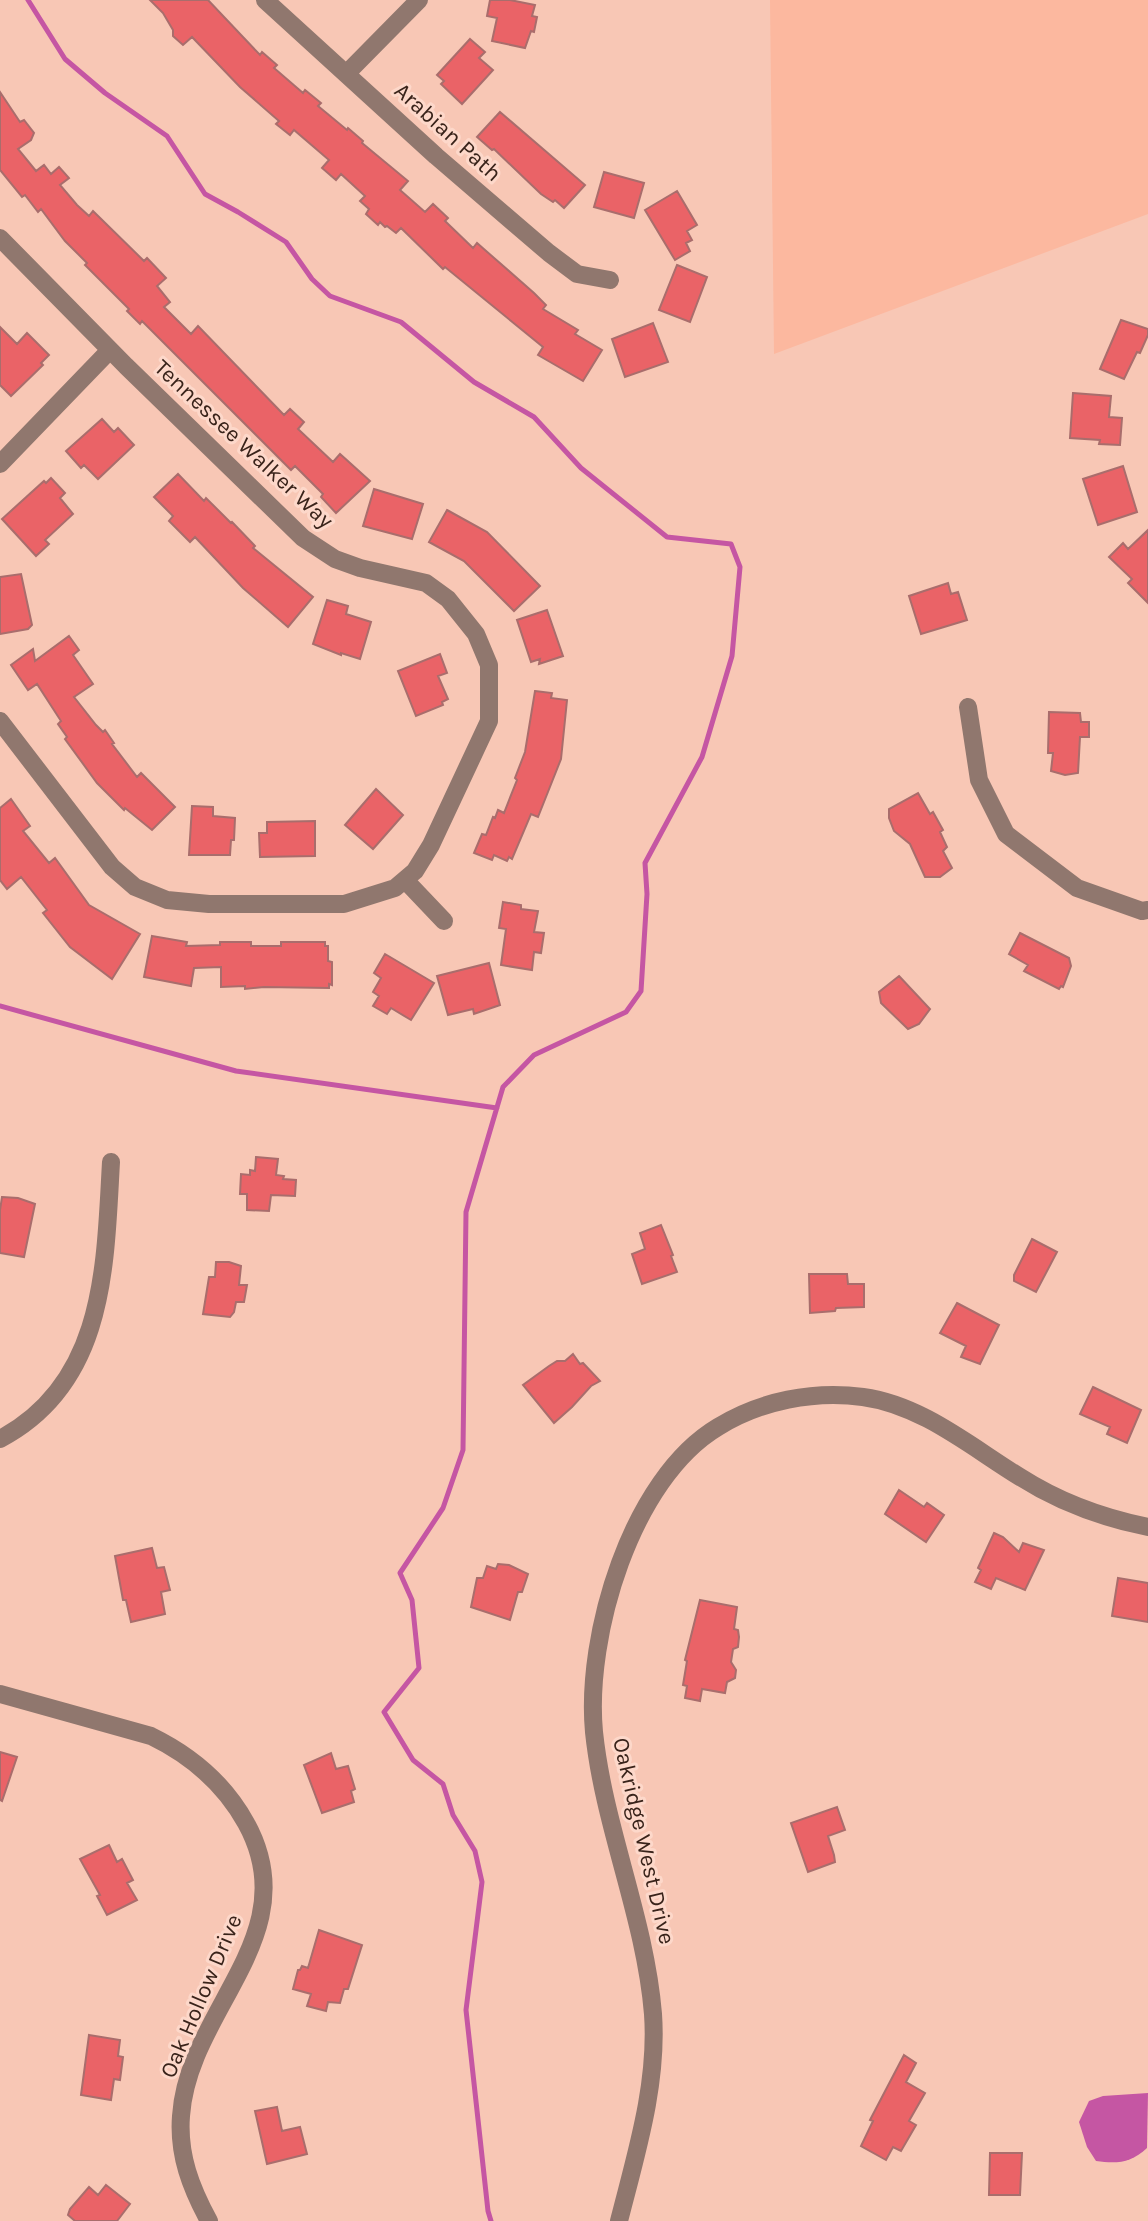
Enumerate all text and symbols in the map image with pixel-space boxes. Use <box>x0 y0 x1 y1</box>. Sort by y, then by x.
street label: Arabian Path <box>389 77 507 187</box>
street label: Tennessee Walker Way <box>149 354 339 534</box>
street label: Oakridge West Drive <box>607 1735 681 1947</box>
street label: Oak Hollow Drive <box>154 1910 248 2082</box>

